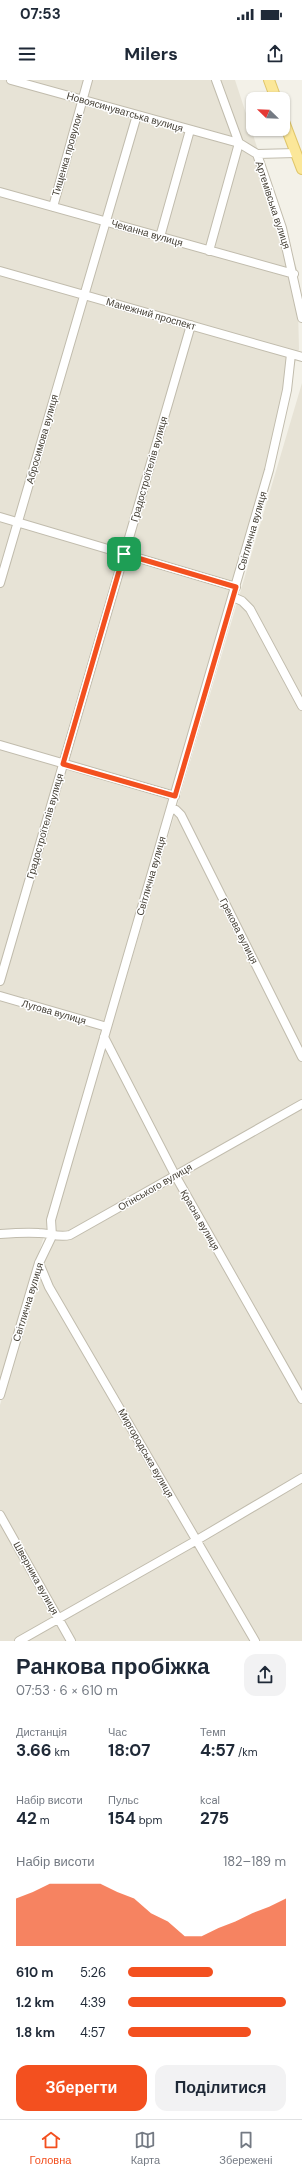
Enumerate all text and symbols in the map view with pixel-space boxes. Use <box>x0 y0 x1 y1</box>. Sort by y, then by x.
text: 07:53 <box>20 4 61 24</box>
text: Milers <box>124 42 178 66</box>
icon: menu <box>16 43 38 65</box>
icon: share <box>264 43 286 65</box>
street label: Новоясинуватська вулиця <box>65 89 185 135</box>
north arrow <box>246 92 290 136</box>
map controls <box>246 92 290 136</box>
street label: Тищенка провулок <box>49 111 85 198</box>
street label: Артемівська вулиця <box>253 159 293 251</box>
street label: Чеканна вулиця <box>110 217 184 249</box>
street label: Манежний проспект <box>105 295 198 333</box>
street label: Абросимова вулиця <box>23 393 61 485</box>
street label: Градостроїтелiв вулиця <box>128 415 170 523</box>
street label: Світлична вулиця <box>234 490 270 572</box>
pin <box>107 537 141 571</box>
icon: arrive <box>113 543 135 565</box>
street label: Градостроїтелiв вулиця <box>24 772 66 880</box>
street label: Світлична вулиця <box>133 835 169 917</box>
street label: Грекова вулиця <box>217 896 261 966</box>
street label: Лугова вулиця <box>20 997 88 1027</box>
street label: Огінського вулиця <box>116 1160 194 1214</box>
street label: Красна вулиця <box>177 1187 223 1253</box>
street label: Світлична вулиця <box>10 1261 46 1343</box>
street label: Миргородська вулиця <box>115 1406 177 1500</box>
street label: Шверника вулиця <box>10 1539 62 1617</box>
text: Ранкова пробіжка <box>16 1652 209 1681</box>
button: share <box>244 1654 286 1696</box>
text: 07:53 · 6 × 610 m <box>16 1682 118 1699</box>
text: Дистанція <box>16 1725 67 1739</box>
text: Час <box>108 1725 127 1739</box>
text: Темп <box>200 1725 226 1739</box>
text: 3.66 <box>16 1739 52 1761</box>
text: 18:07 <box>108 1739 150 1761</box>
text: 4:57 <box>200 1739 235 1761</box>
text: km <box>52 1745 70 1759</box>
text: /km <box>235 1745 258 1759</box>
text: Набір висоти <box>16 1793 83 1807</box>
text: Пульс <box>108 1793 139 1807</box>
text: kcal <box>200 1793 220 1807</box>
text: 42 <box>16 1807 37 1829</box>
text: 154 <box>108 1807 136 1829</box>
text: 275 <box>200 1807 229 1829</box>
text: m <box>37 1813 50 1827</box>
text: bpm <box>136 1813 162 1827</box>
text: Набір висоти <box>16 1853 95 1870</box>
text: 182–189 m <box>223 1853 286 1870</box>
text: 610 m <box>16 1964 53 1981</box>
text: 5:26 <box>80 1964 106 1981</box>
text: 1.2 km <box>16 1994 54 2011</box>
text: 4:39 <box>80 1994 106 2011</box>
text: 1.8 km <box>16 2024 55 2041</box>
text: 4:57 <box>80 2024 105 2041</box>
button: Зберегти <box>16 2065 147 2111</box>
button: Поділитися <box>155 2065 286 2111</box>
tab: Головна <box>30 2129 71 2167</box>
tab: Карта <box>131 2129 160 2167</box>
tab: Збережені <box>219 2129 272 2167</box>

